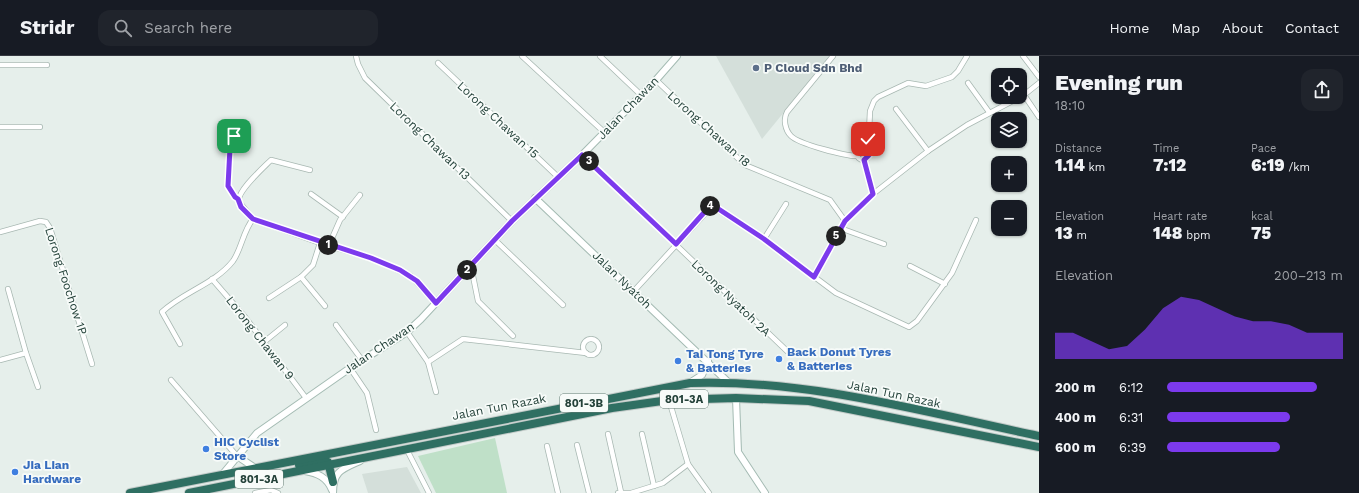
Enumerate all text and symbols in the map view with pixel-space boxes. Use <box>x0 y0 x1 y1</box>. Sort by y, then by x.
search box <box>98 10 378 46</box>
text: Stridr <box>20 16 74 39</box>
icon: search <box>112 17 134 39</box>
text: Search here <box>144 19 232 37</box>
text: Home <box>1109 20 1149 36</box>
text: Map <box>1171 20 1200 36</box>
text: About <box>1222 20 1263 36</box>
text: Contact <box>1285 20 1339 36</box>
place label: P Cloud Sdn Bhd <box>764 61 862 75</box>
marker: P Cloud Sdn Bhd <box>751 63 761 73</box>
map controls <box>991 68 1027 236</box>
button: locate <box>991 68 1027 104</box>
button: share <box>1301 69 1343 111</box>
text: Evening run <box>1055 70 1183 95</box>
street label: Jalan Chawan <box>595 74 661 142</box>
street label: Lorong Chawan 15 <box>454 79 542 161</box>
street label: Lorong Chawan 18 <box>665 88 753 170</box>
text: 18:10 <box>1055 98 1085 113</box>
street label: Lorong Chawan 13 <box>387 99 473 183</box>
button: layers <box>991 112 1027 148</box>
pin <box>217 119 251 153</box>
pin <box>851 122 885 156</box>
icon: arrive <box>223 125 245 147</box>
icon: check <box>857 128 879 150</box>
text: Distance <box>1055 142 1102 155</box>
text: Time <box>1153 142 1179 155</box>
text: Pace <box>1251 142 1276 155</box>
pin: 3 <box>579 151 599 171</box>
text: 3 <box>586 154 592 167</box>
text: 1.14 <box>1055 155 1085 175</box>
text: 7:12 <box>1153 155 1186 175</box>
text: 6:19 <box>1251 155 1285 175</box>
button: + <box>991 156 1027 192</box>
text: km <box>1085 161 1105 174</box>
text: /km <box>1285 161 1310 174</box>
pin: 4 <box>700 196 720 216</box>
text: 4 <box>706 199 714 212</box>
button: − <box>991 200 1027 236</box>
text: Elevation <box>1055 210 1104 223</box>
text: Heart rate <box>1153 210 1207 223</box>
text: kcal <box>1251 210 1273 223</box>
text: 13 <box>1055 223 1073 243</box>
text: 148 <box>1153 223 1183 243</box>
text: 75 <box>1251 223 1271 243</box>
street label: Lorong Foochow 1P <box>42 226 90 336</box>
pin: 5 <box>826 226 846 246</box>
text: 5 <box>833 229 839 242</box>
text: m <box>1073 229 1087 242</box>
text: bpm <box>1183 229 1211 242</box>
pin: 1 <box>318 235 338 255</box>
text: 1 <box>326 238 330 251</box>
street label: Jalan Nyatoh <box>590 248 654 312</box>
street label: Lorong Nyatoh 2A <box>689 257 773 339</box>
pin: 2 <box>457 260 477 280</box>
text: 2 <box>464 263 470 276</box>
text: Elevation <box>1055 268 1113 283</box>
text: 200–213 m <box>1274 268 1343 283</box>
street label: Lorong Chawan 9 <box>223 294 297 382</box>
street label: Jalan Chawan <box>341 319 417 377</box>
place label: Back Donut Tyres & Batteries <box>787 345 892 373</box>
place label: Tai Tong Tyre & Batteries <box>686 347 764 375</box>
marker: Back Donut Tyres & Batteries <box>774 354 784 364</box>
marker: Tai Tong Tyre & Batteries <box>673 356 683 366</box>
street label: Jalan Tun Razak <box>846 377 942 411</box>
text: 200 m <box>1055 380 1095 395</box>
text: 6:12 <box>1119 380 1143 395</box>
road number: 801-3A <box>660 390 708 408</box>
street label: Jalan Tun Razak <box>451 391 547 423</box>
road number: 801-3B <box>560 394 608 412</box>
text: 400 m <box>1055 410 1096 425</box>
text: 6:31 <box>1119 410 1143 425</box>
place label: HIC Cyclist Store <box>214 435 280 463</box>
text: 600 m <box>1055 440 1096 455</box>
text: 6:39 <box>1119 440 1146 455</box>
marker: HIC Cyclist Store <box>201 444 211 454</box>
place label: Jia Lian Hardware <box>23 458 81 486</box>
marker: Jia Lian Hardware <box>10 467 20 477</box>
road number: 801-3A <box>235 470 283 488</box>

